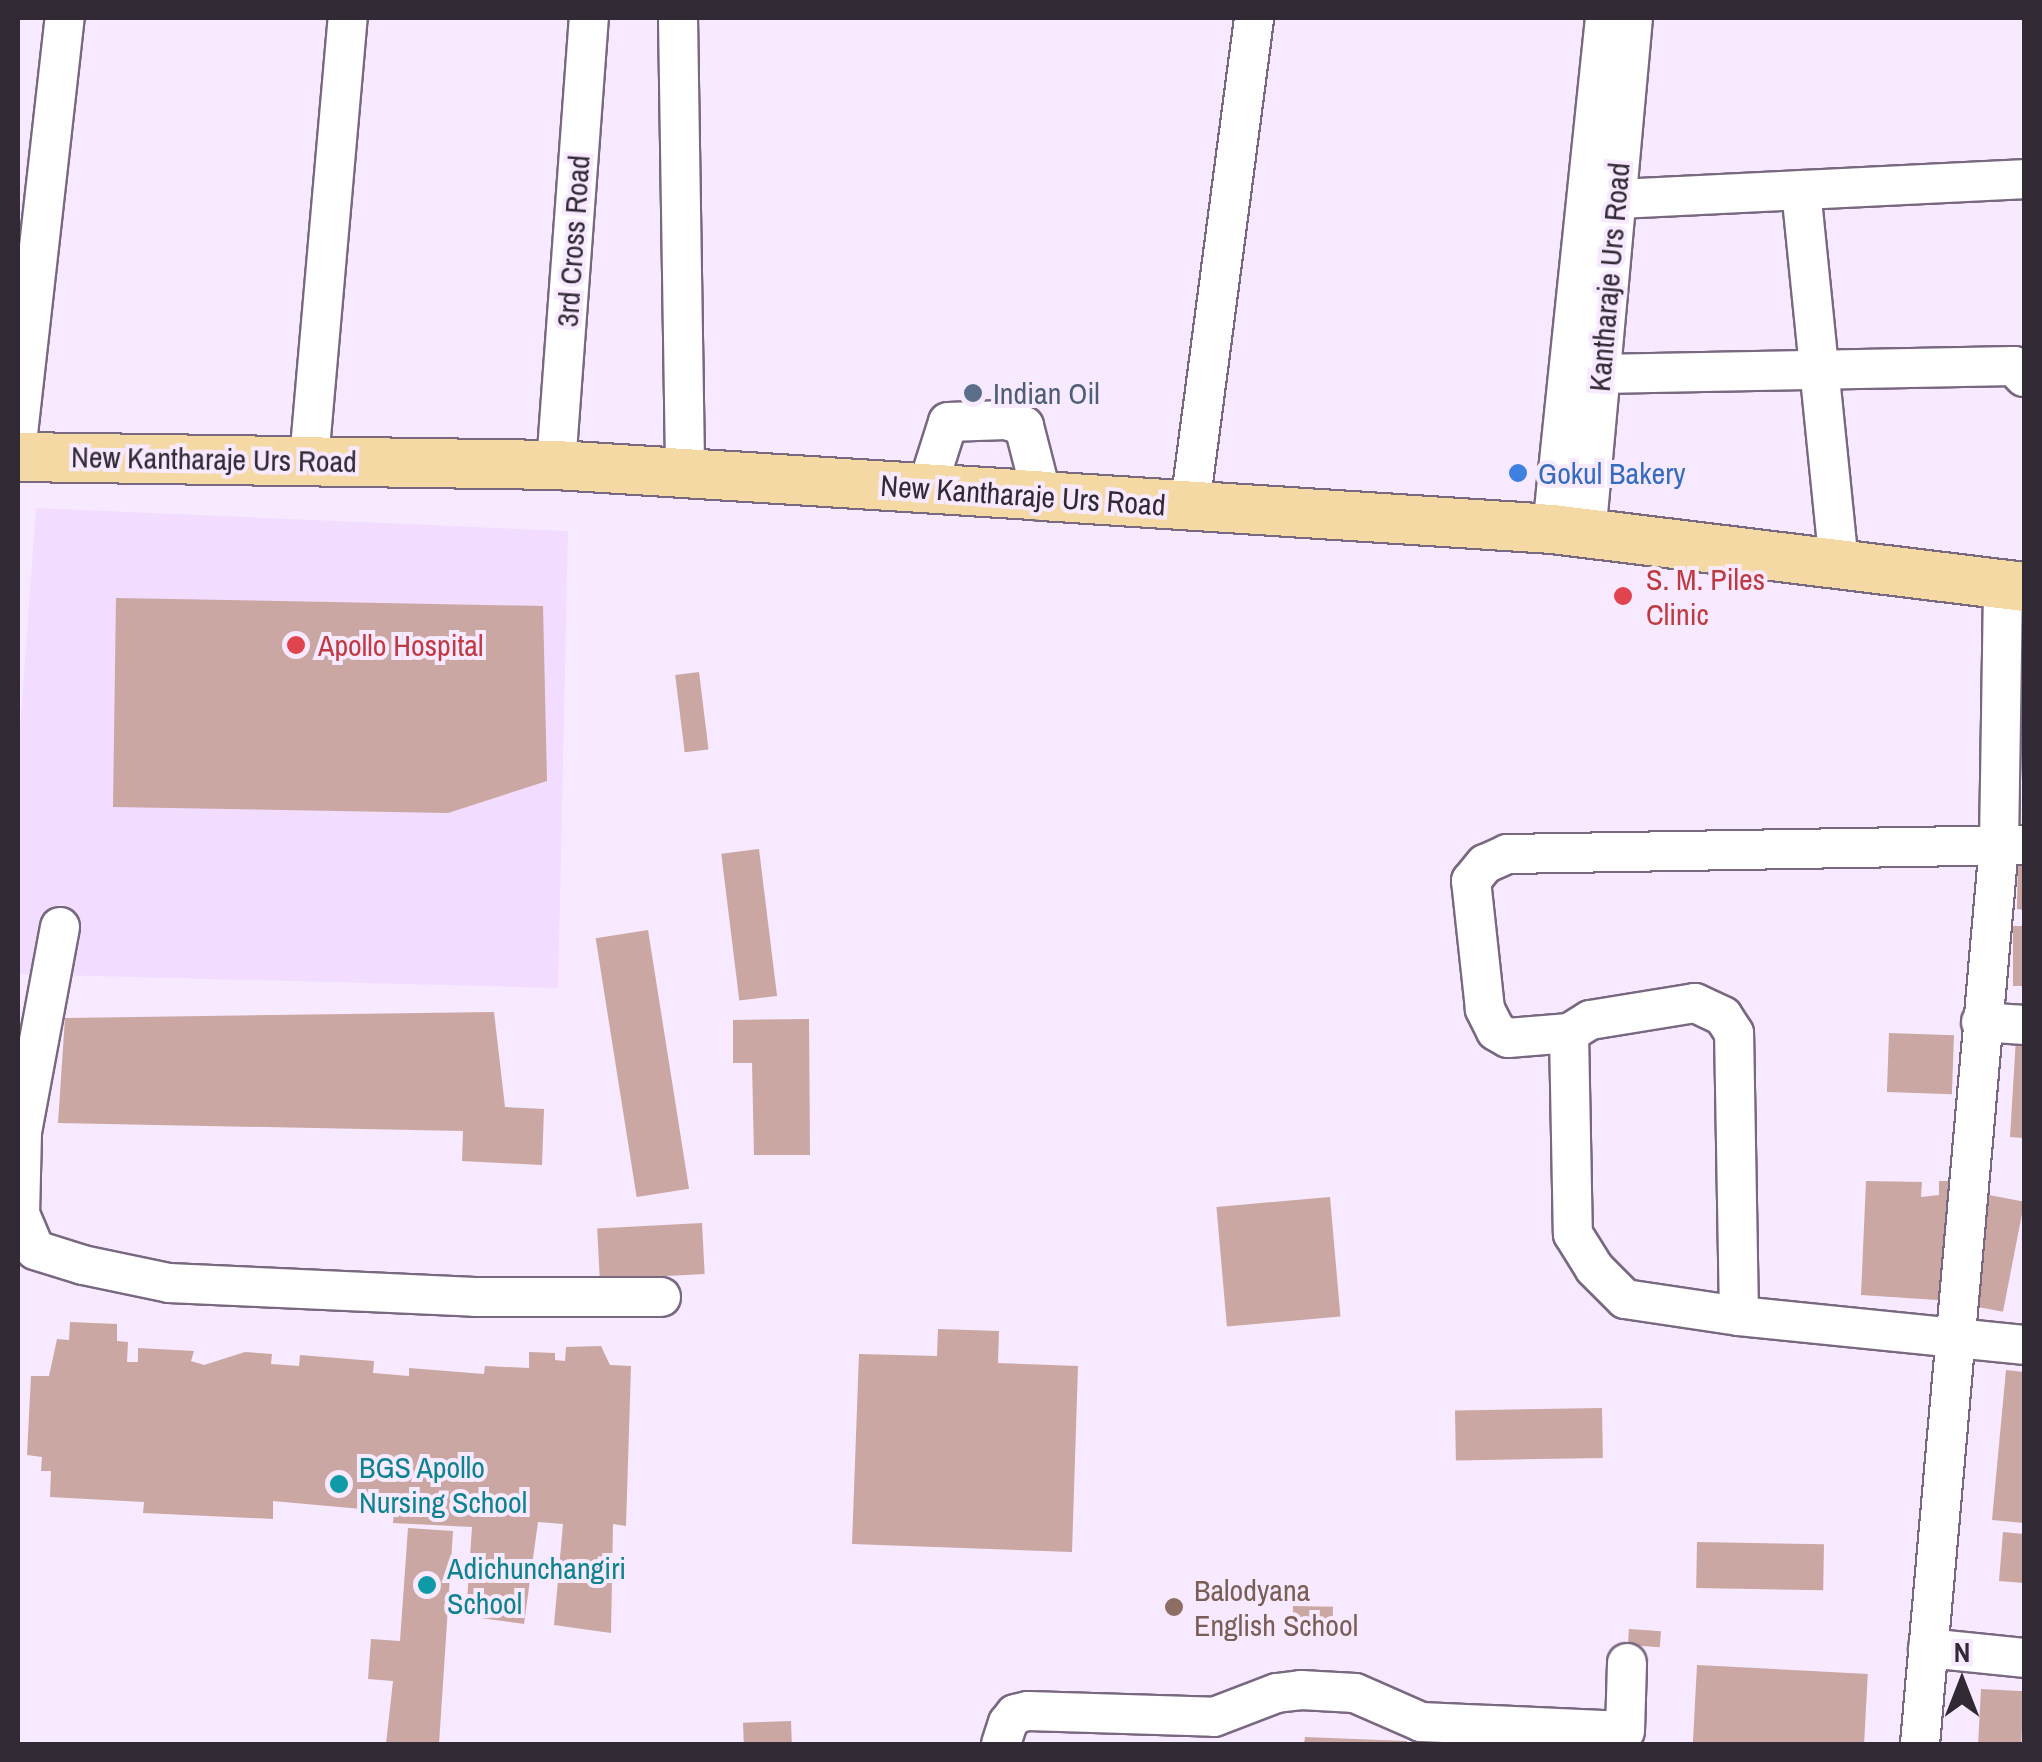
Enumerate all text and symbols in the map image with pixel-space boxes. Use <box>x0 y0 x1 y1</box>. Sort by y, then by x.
street label: 3rd Cross Road <box>549 154 597 328</box>
street label: Kantharaje Urs Road <box>1581 161 1637 393</box>
place label: Indian Oil <box>993 375 1100 411</box>
marker: Indian Oil <box>962 382 984 404</box>
street label: New Kantharaje Urs Road <box>71 439 357 479</box>
place label: Gokul Bakery <box>1538 455 1686 491</box>
marker: Gokul Bakery <box>1507 462 1529 484</box>
street label: New Kantharaje Urs Road <box>879 467 1167 523</box>
place label: S. M. Piles Clinic <box>1646 561 1765 632</box>
marker: S. M. Piles Clinic <box>1610 583 1636 609</box>
place label: Apollo Hospital <box>318 627 483 663</box>
marker: Apollo Hospital <box>283 632 309 658</box>
place label: BGS Apollo Nursing School <box>359 1449 527 1520</box>
marker: BGS Apollo Nursing School <box>328 1473 350 1495</box>
place label: Adichunchangiri School <box>447 1550 626 1620</box>
place label: Balodyana English School <box>1194 1572 1358 1642</box>
marker: Adichunchangiri School <box>416 1574 438 1596</box>
marker: Balodyana English School <box>1163 1596 1185 1618</box>
north arrow <box>1912 1632 2012 1732</box>
text: N <box>1954 1633 1970 1671</box>

